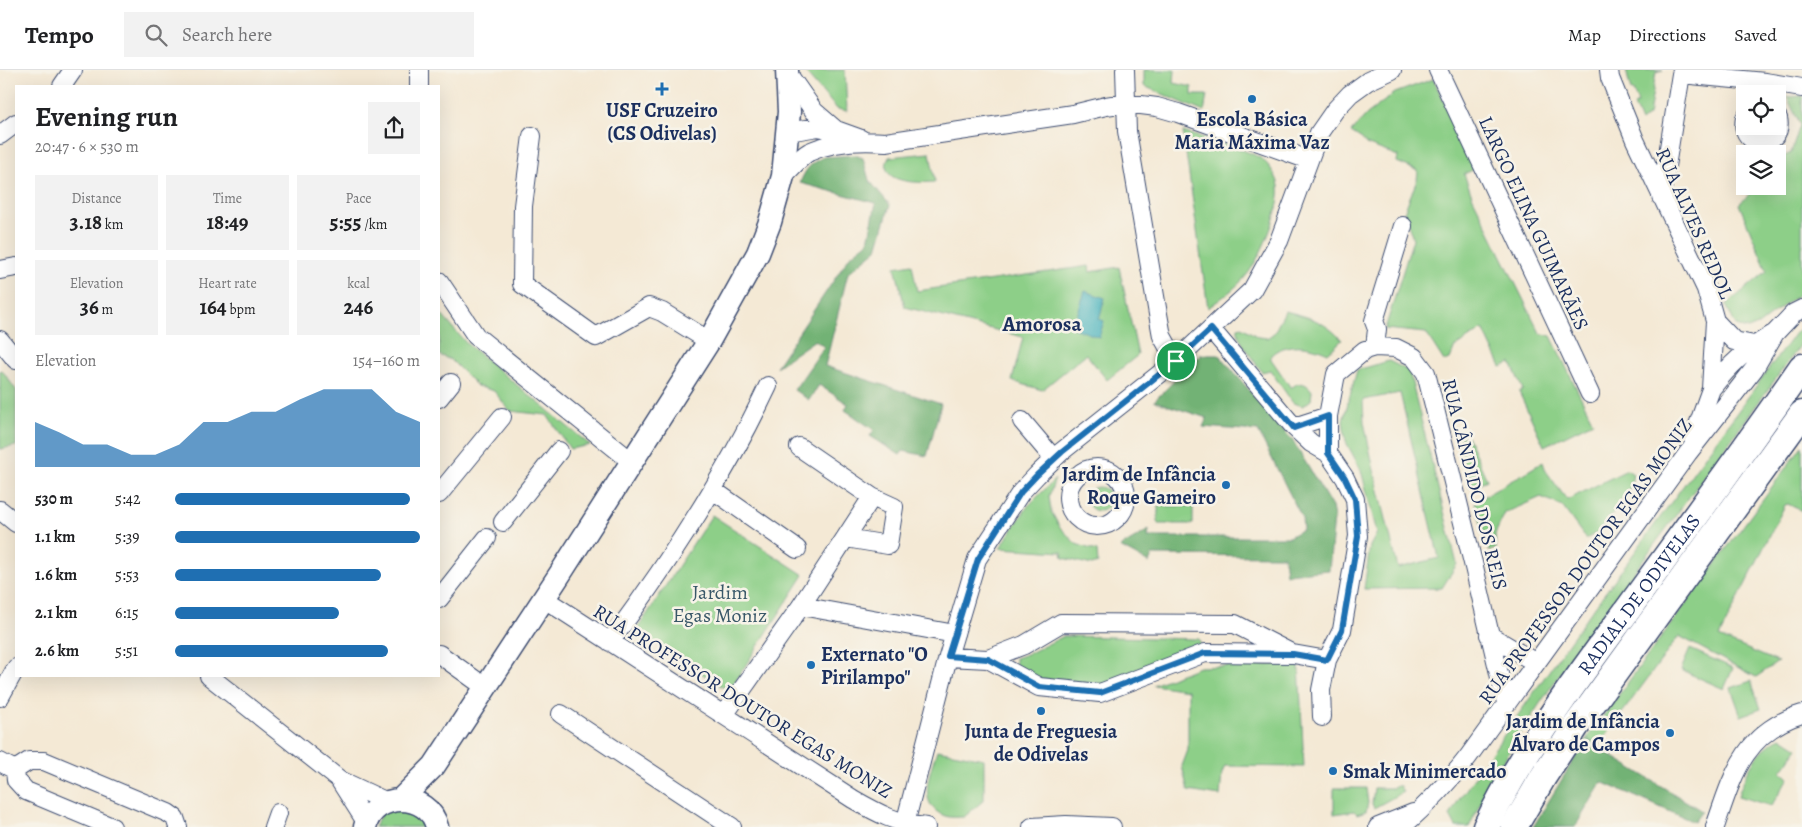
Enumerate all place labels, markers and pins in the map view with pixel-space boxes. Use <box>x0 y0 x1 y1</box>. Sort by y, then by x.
marker: USF Cruzeiro (CS Odivelas) <box>655 82 669 96</box>
marker: Escola Básica Maria Máxima Vaz <box>1246 93 1258 105</box>
place label: USF Cruzeiro (CS Odivelas) <box>606 97 718 147</box>
place label: Escola Básica Maria Máxima Vaz <box>1174 106 1330 156</box>
pin <box>1155 340 1197 382</box>
place label: Jardim de Infância Roque Gameiro <box>1062 461 1216 511</box>
marker: Jardim de Infância Roque Gameiro <box>1220 479 1232 491</box>
place label: Externato "O Pirilampo" <box>821 641 928 691</box>
marker: Externato "O Pirilampo" <box>805 659 817 671</box>
marker: Junta de Freguesia de Odivelas <box>1035 705 1047 717</box>
place label: Jardim de Infância Álvaro de Campos <box>1506 708 1660 758</box>
place label: Junta de Freguesia de Odivelas <box>965 718 1118 768</box>
marker: Jardim de Infância Álvaro de Campos <box>1664 727 1676 739</box>
place label: Smak Minimercado <box>1343 758 1507 785</box>
marker: Smak Minimercado <box>1327 765 1339 777</box>

